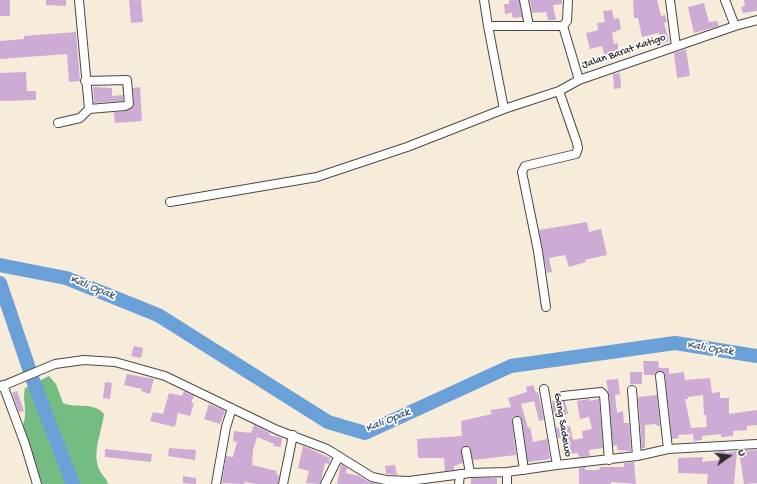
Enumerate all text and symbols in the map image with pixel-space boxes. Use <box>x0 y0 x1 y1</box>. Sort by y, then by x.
street label: Jalan Barat Katigo <box>580 31 668 73</box>
water label: Kali Opak <box>68 273 116 303</box>
water label: Kali Opak <box>686 338 734 360</box>
street label: Gang Sadewo <box>550 392 574 458</box>
water label: Kali Opak <box>364 406 412 436</box>
north arrow <box>709 436 749 476</box>
text: U <box>734 449 747 458</box>

